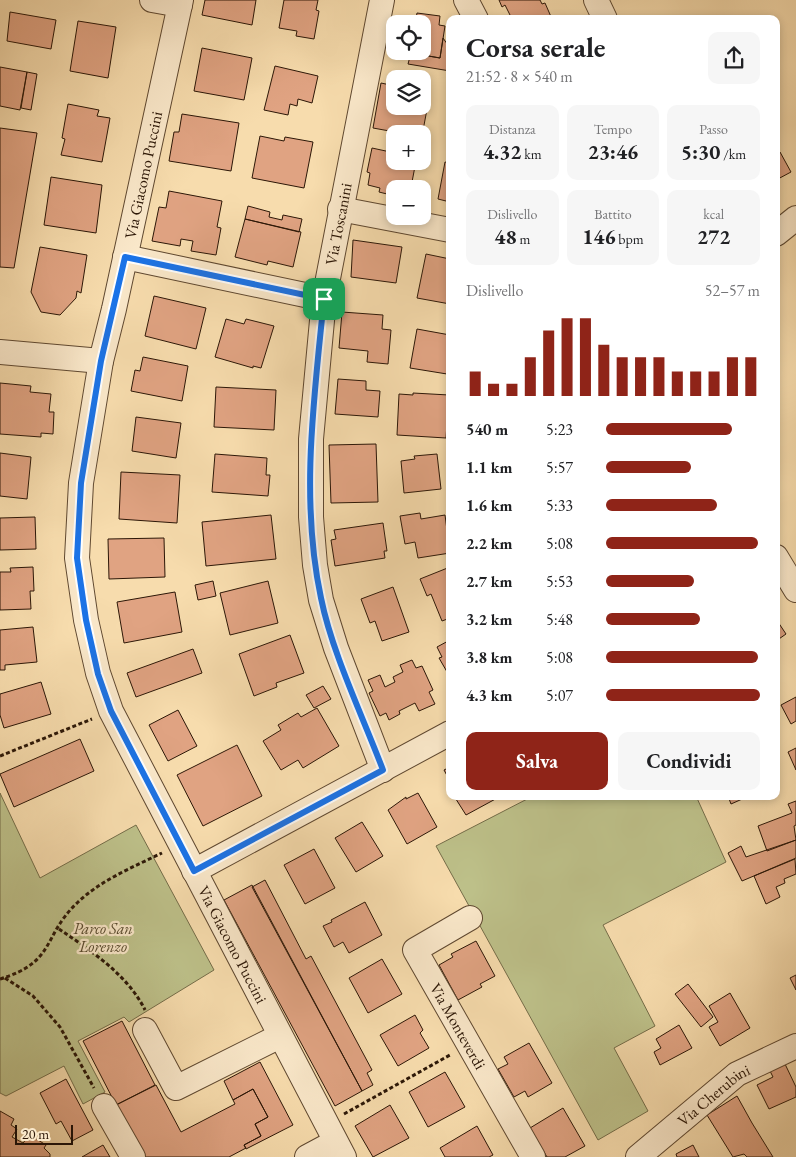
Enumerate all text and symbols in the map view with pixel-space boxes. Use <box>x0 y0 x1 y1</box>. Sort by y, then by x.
map controls <box>386 15 431 225</box>
button: locate <box>386 15 431 60</box>
text: Corsa serale <box>466 29 605 65</box>
button: share <box>708 32 760 84</box>
text: 21:52 · 8 × 540 m <box>466 66 573 87</box>
button: layers <box>386 70 431 115</box>
street label: Via Giacomo Puccini <box>120 109 167 241</box>
text: Distanza <box>489 120 536 138</box>
text: Tempo <box>594 120 632 138</box>
text: Passo <box>699 120 728 138</box>
button: + <box>386 125 431 170</box>
text: 4.32 <box>483 138 521 165</box>
text: 23:46 <box>588 138 638 165</box>
text: 5:30 <box>681 138 720 165</box>
text: km <box>521 145 542 163</box>
text: /km <box>720 145 746 163</box>
button: − <box>386 180 431 225</box>
street label: Via Toscanini <box>320 181 357 267</box>
text: Dislivello <box>487 205 537 223</box>
text: Battito <box>594 205 632 223</box>
text: kcal <box>703 205 724 223</box>
text: 48 <box>494 223 517 250</box>
text: 146 <box>582 223 616 250</box>
text: 272 <box>697 223 730 250</box>
text: m <box>517 230 530 248</box>
text: bpm <box>616 230 644 248</box>
pin <box>303 278 345 320</box>
text: Dislivello <box>466 280 523 301</box>
text: 52–57 m <box>705 280 760 301</box>
icon: arrive <box>310 285 338 313</box>
text: 540 m <box>466 419 508 440</box>
text: 5:23 <box>546 419 573 440</box>
text: 1.1 km <box>466 457 512 478</box>
text: 5:57 <box>546 457 573 478</box>
text: 1.6 km <box>466 495 512 516</box>
text: 5:33 <box>546 495 573 516</box>
text: 2.2 km <box>466 533 512 554</box>
text: 5:08 <box>546 533 573 554</box>
text: 2.7 km <box>466 571 512 592</box>
text: 5:53 <box>546 571 573 592</box>
text: 3.2 km <box>466 609 512 630</box>
text: 5:48 <box>546 609 573 630</box>
text: 3.8 km <box>466 647 512 668</box>
text: 5:08 <box>546 647 573 668</box>
text: 4.3 km <box>466 685 512 706</box>
text: 5:07 <box>546 685 573 706</box>
button: Salva <box>466 732 608 790</box>
button: Condividi <box>618 732 760 790</box>
street label: Via Giacomo Puccini <box>193 882 272 1007</box>
park label: Parco San Lorenzo <box>73 918 133 957</box>
street label: Via Monteverdi <box>425 979 491 1073</box>
street label: Via Cherubini <box>673 1059 753 1131</box>
scale bar <box>15 1122 72 1145</box>
text: 20 m <box>22 1125 49 1143</box>

